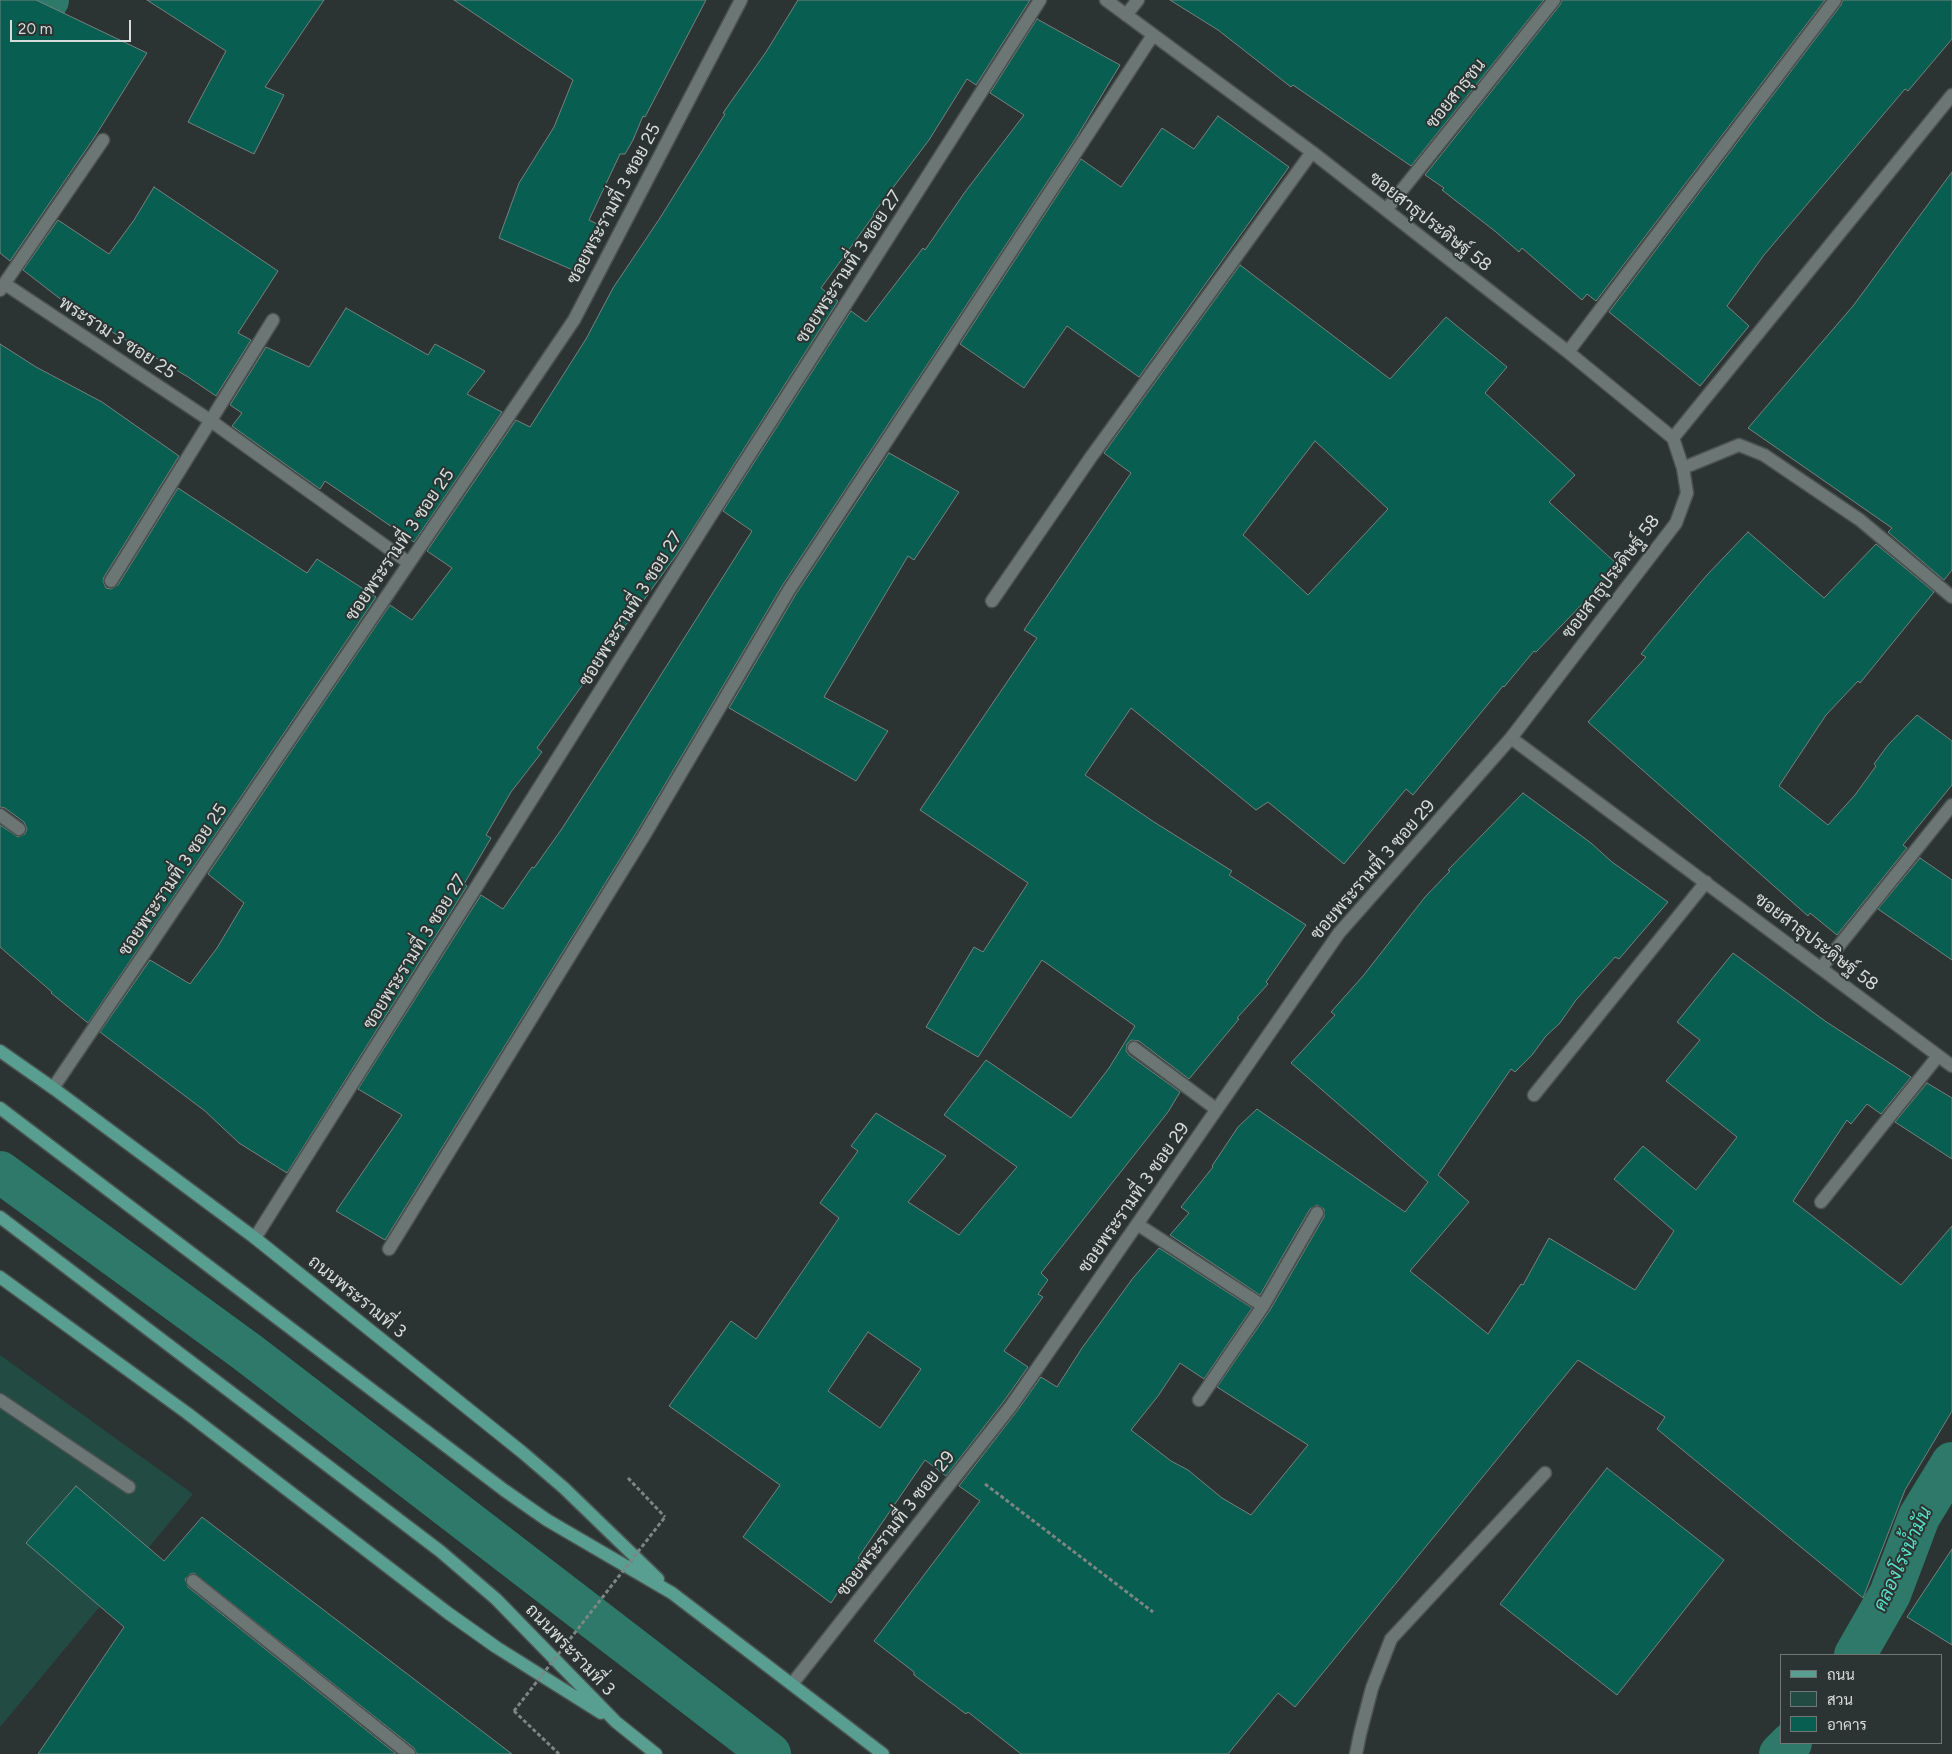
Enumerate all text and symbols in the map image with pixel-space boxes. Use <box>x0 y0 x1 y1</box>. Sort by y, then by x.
scale bar <box>12 10 134 42</box>
text: 20 m <box>18 20 52 38</box>
street label: ซอยสาธุชน <box>1421 55 1491 133</box>
street label: ซอยพระรามที่ 3 ซอย 25 <box>562 120 666 288</box>
street label: ซอยสาธุประดิษฐ์ 58 <box>1364 168 1496 276</box>
street label: ซอยพระรามที่ 3 ซอย 27 <box>791 186 907 348</box>
street label: พระราม 3 ซอย 25 <box>54 292 180 384</box>
street label: ซอยพระรามที่ 3 ซอย 25 <box>341 465 459 625</box>
street label: ซอยสาธุประดิษฐ์ 58 <box>1557 511 1665 643</box>
street label: ซอยพระรามที่ 3 ซอย 27 <box>575 528 687 690</box>
street label: ซอยพระรามที่ 3 ซอย 29 <box>1306 795 1440 945</box>
street label: ซอยพระรามที่ 3 ซอย 25 <box>114 800 232 960</box>
street label: ซอยพระรามที่ 3 ซอย 27 <box>359 871 471 1033</box>
street label: ซอยสาธุประดิษฐ์ 58 <box>1750 888 1882 996</box>
street label: ซอยพระรามที่ 3 ซอย 29 <box>1074 1119 1194 1277</box>
street label: ถนนพระรามที่ 3 <box>304 1251 410 1343</box>
street label: ซอยพระรามที่ 3 ซอย 29 <box>832 1447 960 1601</box>
water label: คลองโรงน้ำมัน <box>1869 1503 1937 1615</box>
street label: ถนนพระรามที่ 3 <box>521 1600 619 1700</box>
legend <box>1780 1654 1942 1744</box>
text: ถนน <box>1827 1666 1855 1684</box>
text: สวน <box>1827 1691 1853 1709</box>
text: อาคาร <box>1827 1716 1867 1734</box>

